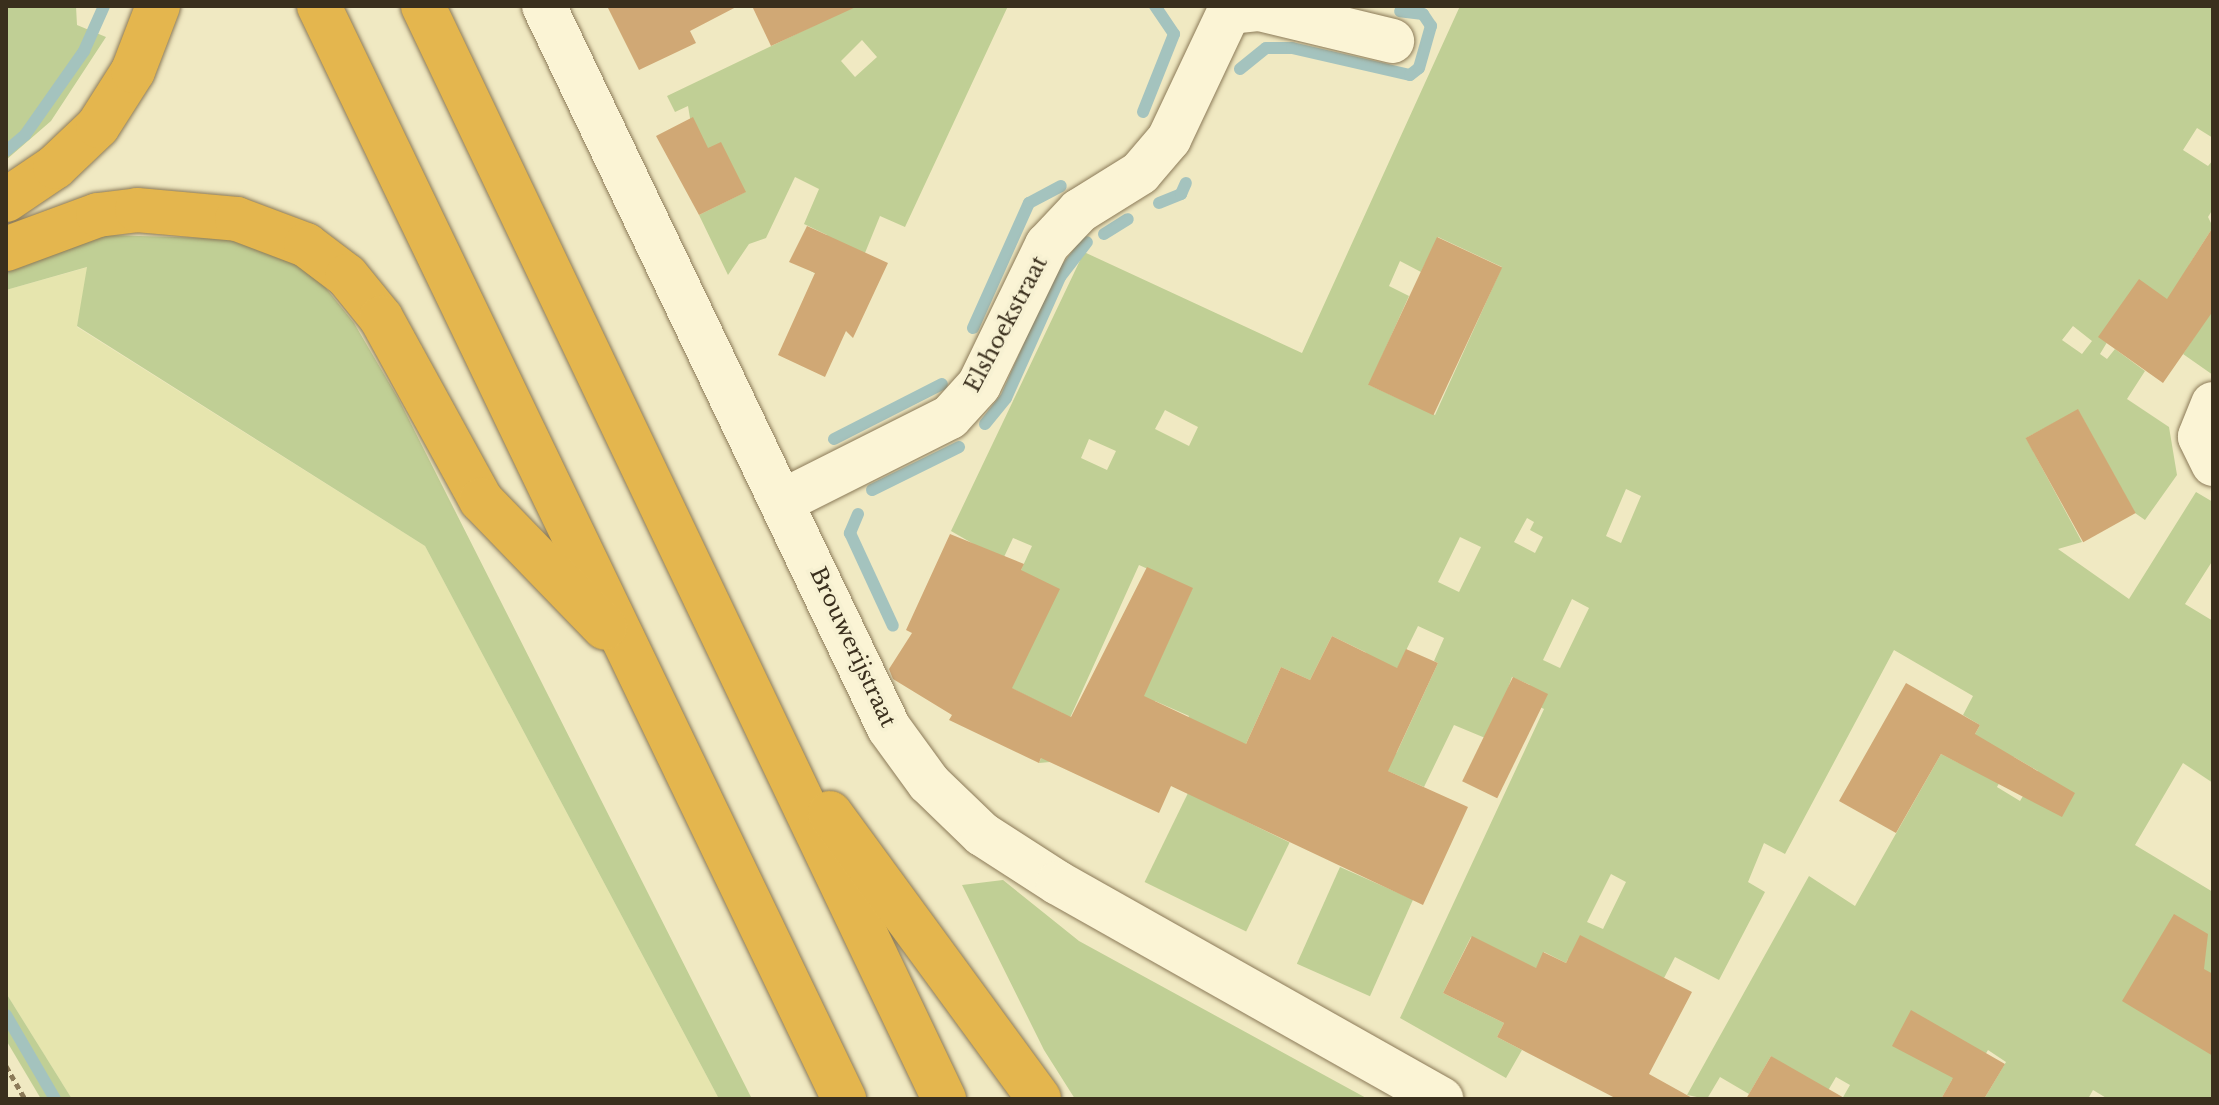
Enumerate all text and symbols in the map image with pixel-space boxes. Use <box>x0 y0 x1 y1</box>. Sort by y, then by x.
street label: Elshoekstraat <box>959 251 1053 397</box>
street label: Brouwerijstraat <box>804 563 902 731</box>

